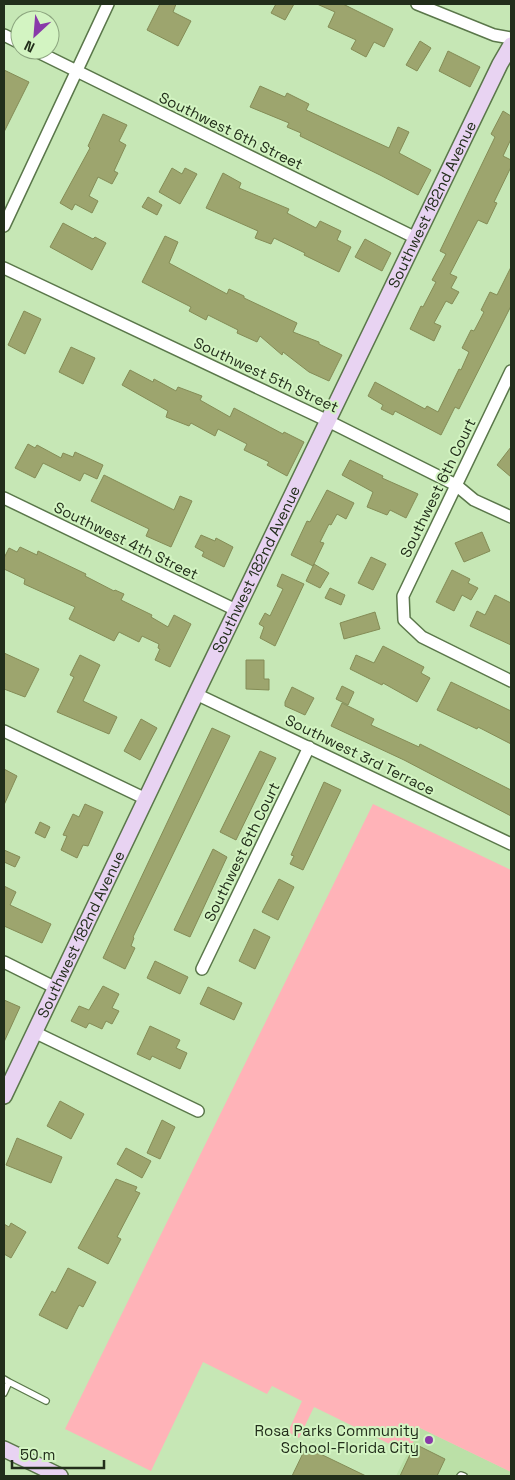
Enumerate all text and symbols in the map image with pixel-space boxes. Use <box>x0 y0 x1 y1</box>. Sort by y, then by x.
north arrow <box>10 10 60 60</box>
text: N <box>21 37 37 57</box>
street label: Southwest 6th Street <box>156 87 306 174</box>
street label: Southwest 182nd Avenue <box>383 118 480 291</box>
street label: Southwest 5th Street <box>191 333 342 417</box>
street label: Southwest 6th Court <box>396 415 480 561</box>
street label: Southwest 182nd Avenue <box>207 482 304 656</box>
street label: Southwest 4th Street <box>51 497 202 584</box>
street label: Southwest 3rd Terrace <box>282 710 438 799</box>
street label: Southwest 6th Court <box>200 779 284 925</box>
street label: Southwest 182nd Avenue <box>33 847 129 1021</box>
place label: Rosa Parks Community School-Florida City <box>254 1421 419 1457</box>
marker: Rosa Parks Community School-Florida City <box>423 1434 435 1446</box>
scale bar <box>12 1438 105 1470</box>
text: 50 m <box>20 1445 55 1464</box>

